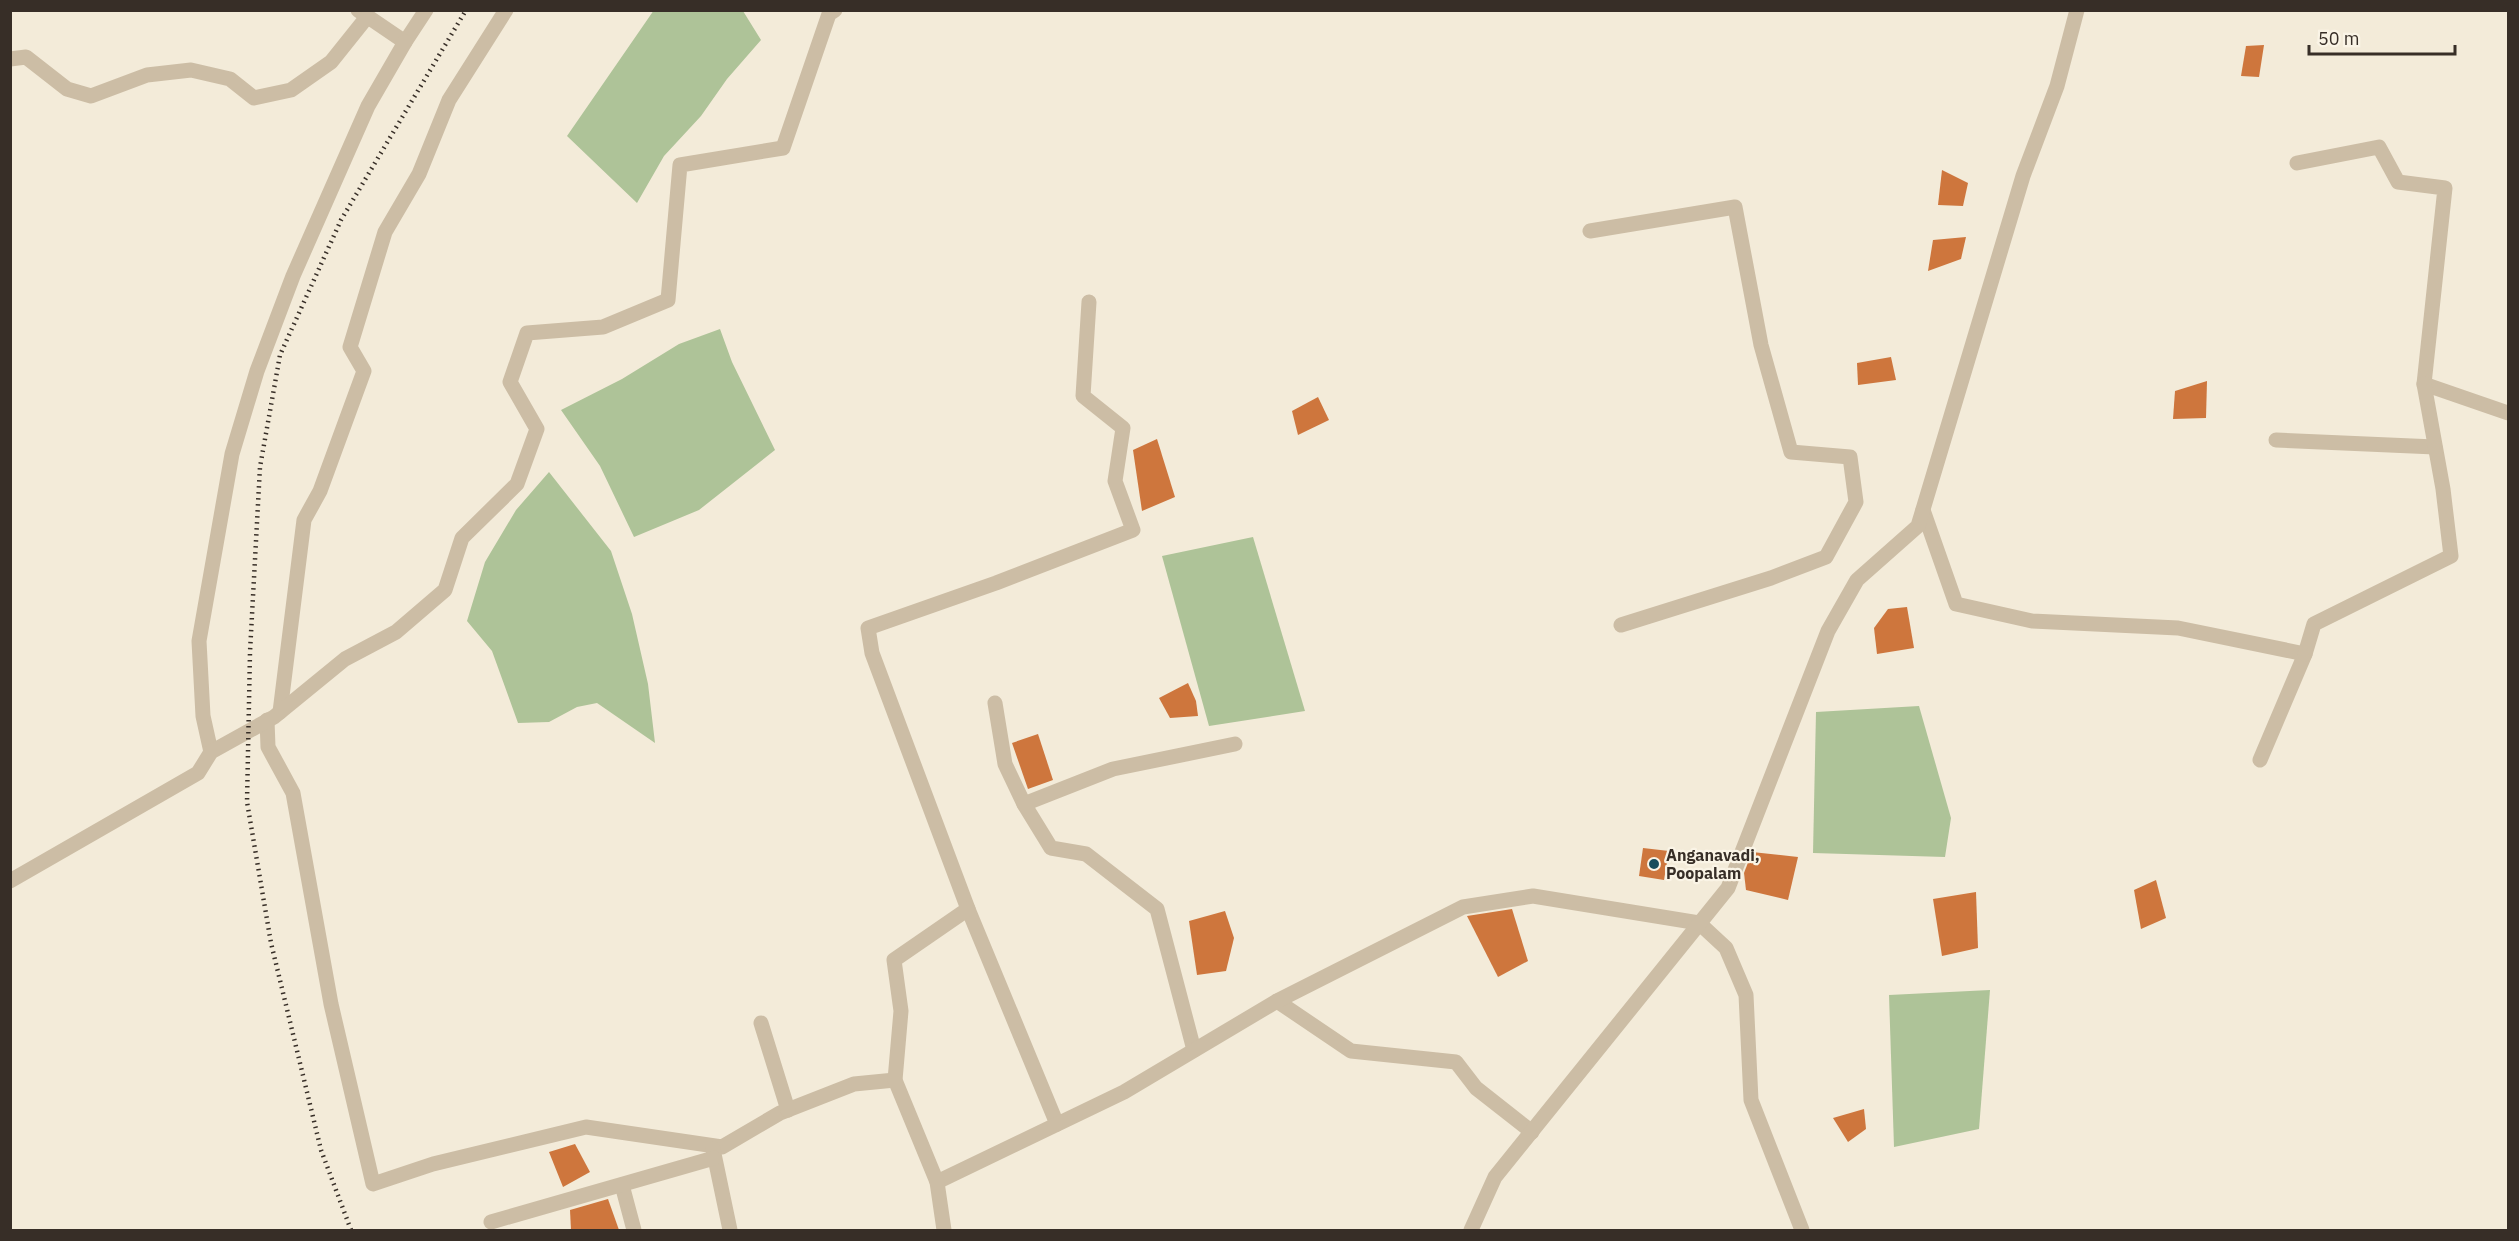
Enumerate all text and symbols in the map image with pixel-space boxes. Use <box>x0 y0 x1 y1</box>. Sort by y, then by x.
scale bar <box>2309 18 2454 56</box>
text: 50 m <box>2318 27 2360 50</box>
place label: Anganavadi, Poopalam <box>1666 845 1760 883</box>
marker: Anganavadi, Poopalam <box>1647 857 1661 871</box>

